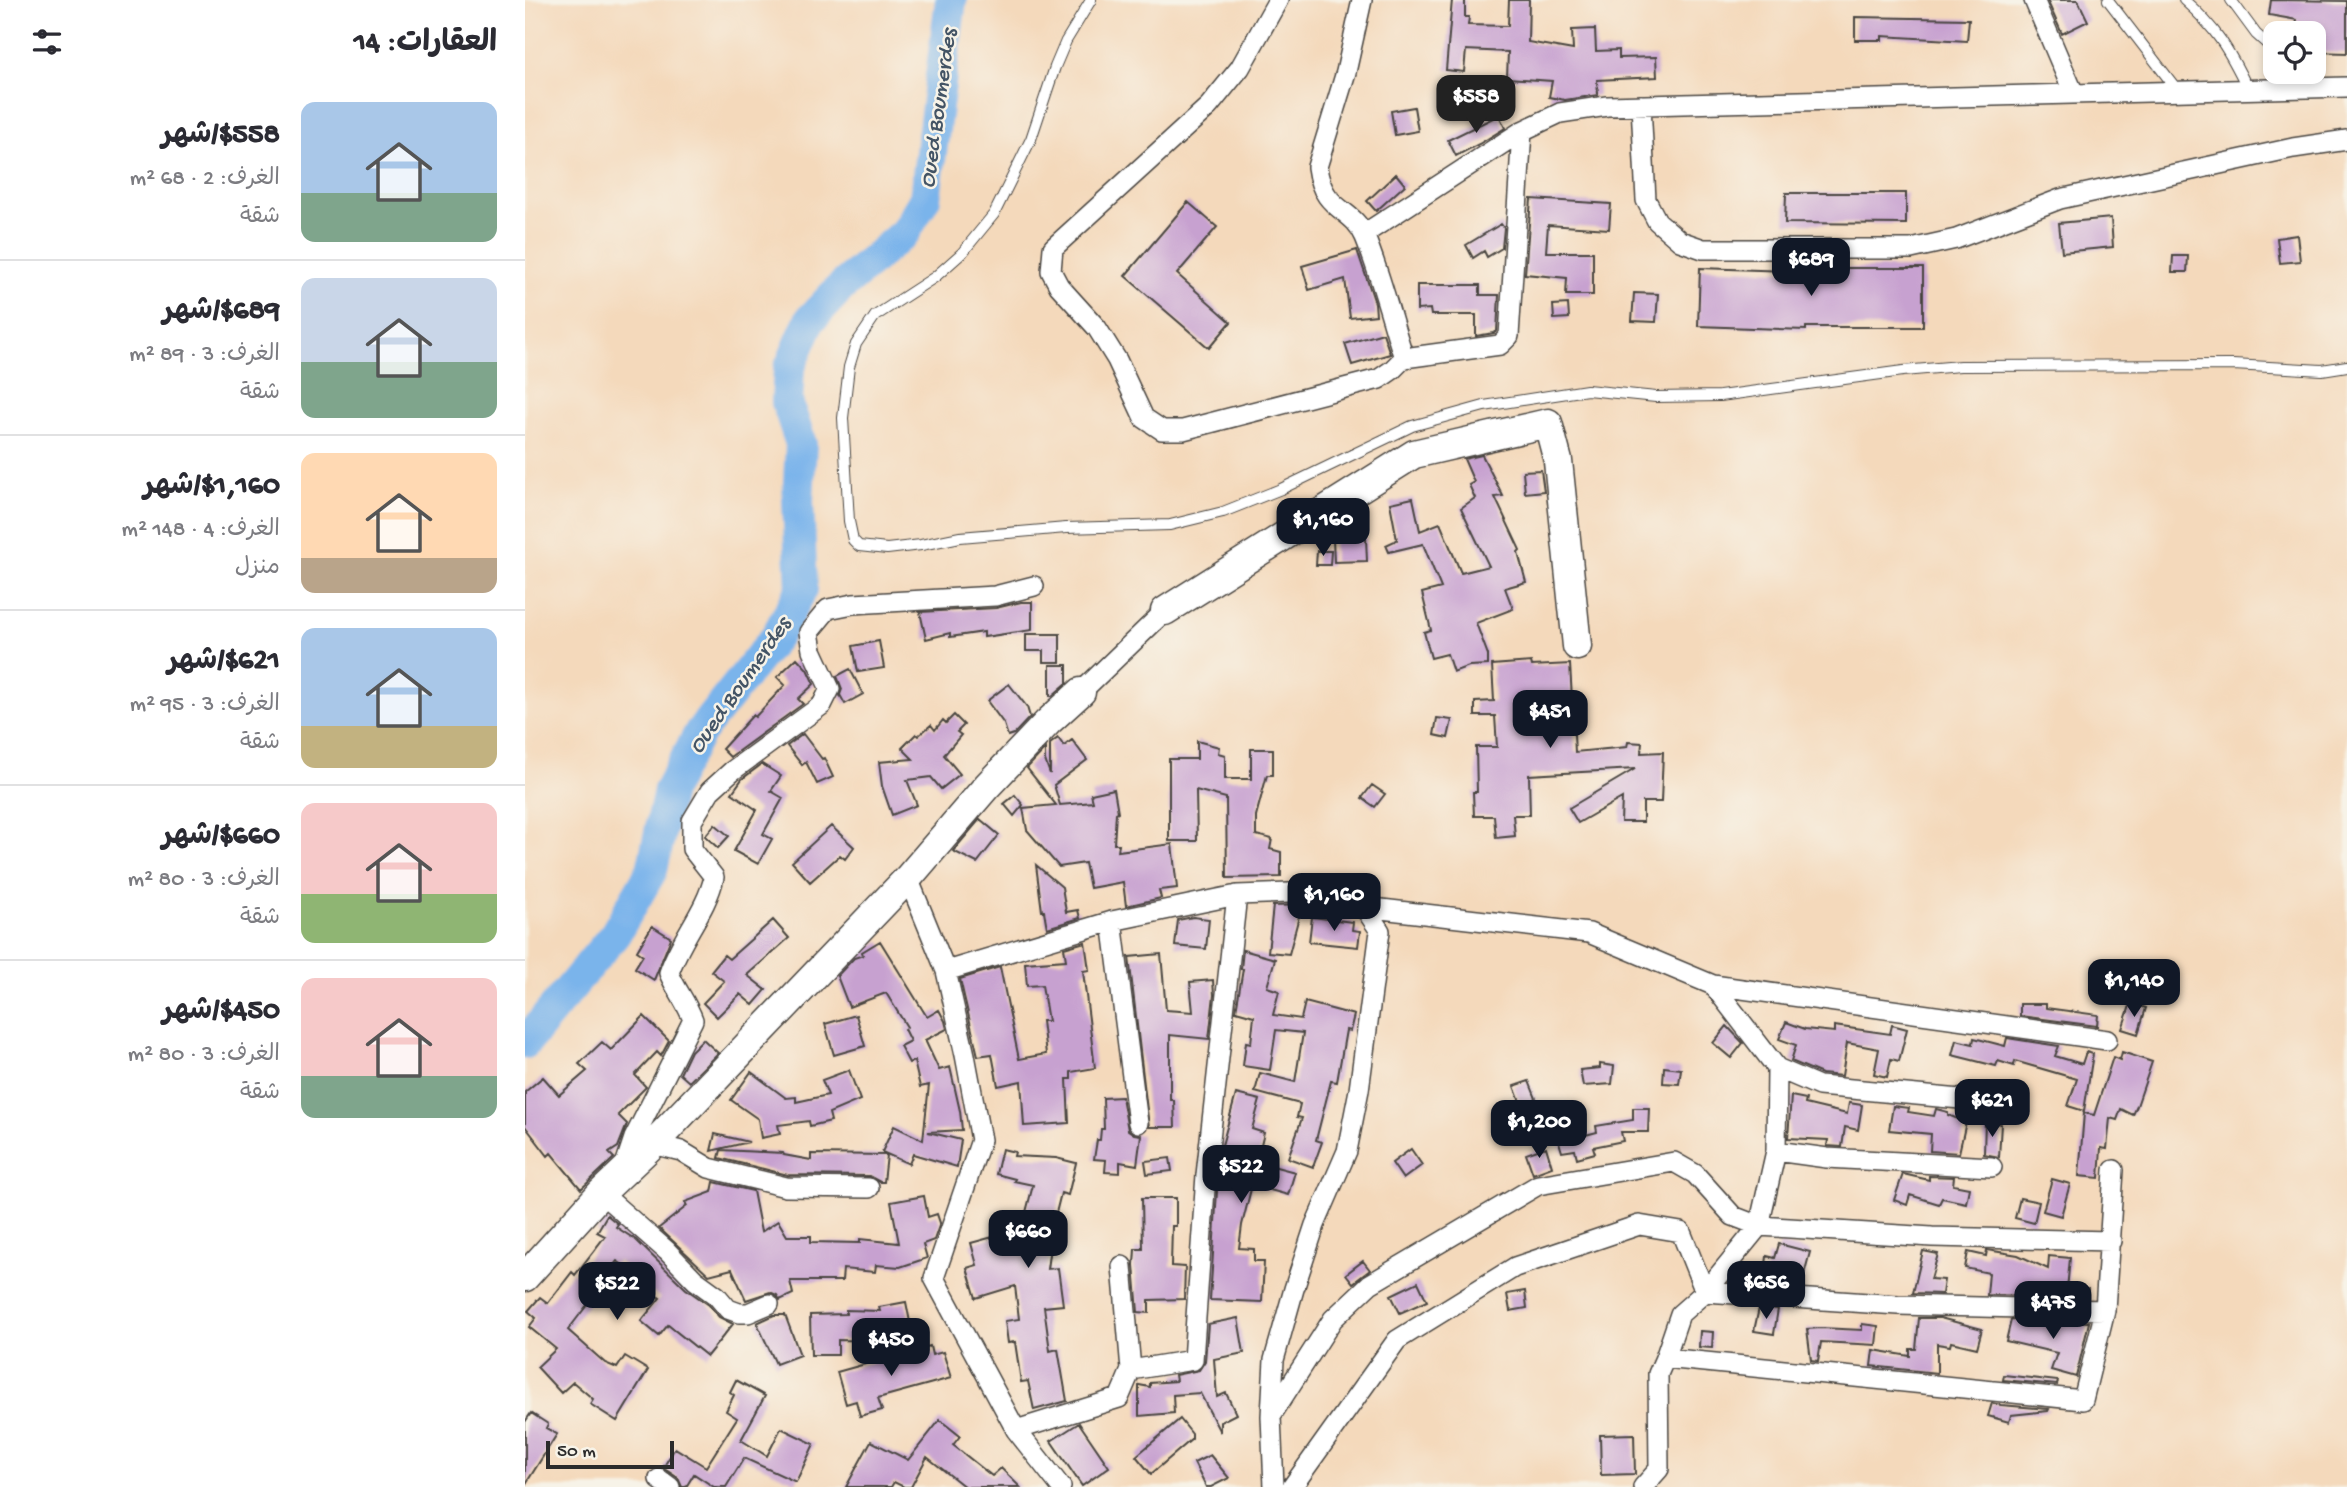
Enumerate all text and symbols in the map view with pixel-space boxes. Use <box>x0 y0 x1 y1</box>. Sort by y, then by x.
map controls <box>2263 21 2326 84</box>
button: locate <box>2263 21 2326 84</box>
icon: filters <box>28 23 66 61</box>
water label: Oued Boumerdes <box>915 25 964 190</box>
text: العقارات: 14 <box>354 27 497 62</box>
pin: $558 <box>1435 76 1517 135</box>
text: $558 <box>1452 84 1500 111</box>
text: $558/شهر <box>161 119 280 154</box>
icon: home <box>357 130 441 214</box>
text: الغرف: 2 · 68 m² <box>130 166 280 193</box>
text: شقة <box>240 204 280 231</box>
pin: $689 <box>1770 238 1852 298</box>
text: $689 <box>1788 247 1834 274</box>
text: $689/شهر <box>163 295 280 330</box>
icon: home <box>357 306 441 390</box>
text: الغرف: 3 · 89 m² <box>129 342 280 369</box>
text: شقة <box>240 380 280 407</box>
text: $1,160/شهر <box>144 470 280 505</box>
icon: home <box>357 481 441 565</box>
pin: $1,160 <box>1266 498 1380 558</box>
text: $1,160 <box>1293 507 1353 534</box>
text: الغرف: 4 · 148 m² <box>122 517 280 544</box>
text: منزل <box>235 555 280 582</box>
water label: Oued Boumerdes <box>684 611 799 759</box>
text: $621/شهر <box>167 645 280 680</box>
icon: home <box>357 656 441 740</box>
pin: $451 <box>1509 690 1591 750</box>
text: الغرف: 3 · 95 m² <box>130 692 280 719</box>
text: $451 <box>1529 699 1571 726</box>
text: شقة <box>240 730 280 757</box>
text: $660/شهر <box>162 820 280 855</box>
icon: home <box>357 831 441 915</box>
text: الغرف: 3 · 80 m² <box>128 867 280 894</box>
pin: $1,160 <box>1277 874 1391 933</box>
text: $1,160 <box>1304 882 1364 909</box>
text: شقة <box>240 905 280 932</box>
pin: $1,140 <box>2077 960 2191 1019</box>
text: $1,140 <box>2104 968 2164 995</box>
text: $450/شهر <box>162 995 280 1030</box>
icon: home <box>357 1006 441 1090</box>
text: الغرف: 3 · 80 m² <box>128 1042 280 1069</box>
text: شقة <box>240 1080 280 1107</box>
pin: $621 <box>1951 1080 2033 1139</box>
text: $621 <box>1971 1088 2013 1115</box>
pin: $1,200 <box>1482 1100 1596 1160</box>
text: $1,200 <box>1507 1109 1571 1136</box>
pin: $522 <box>1200 1146 1282 1205</box>
text: $522 <box>1219 1154 1263 1181</box>
pin: $660 <box>987 1210 1069 1270</box>
text: $660 <box>1005 1219 1051 1246</box>
pin: $522 <box>576 1262 658 1322</box>
pin: $656 <box>1725 1262 1807 1321</box>
text: $656 <box>1743 1270 1789 1297</box>
text: $522 <box>595 1271 639 1298</box>
pin: $475 <box>2012 1282 2094 1341</box>
text: $475 <box>2030 1290 2076 1317</box>
pin: $450 <box>850 1318 932 1378</box>
text: $450 <box>868 1327 914 1354</box>
scale bar <box>546 1438 674 1470</box>
text: 50 m <box>557 1441 596 1464</box>

